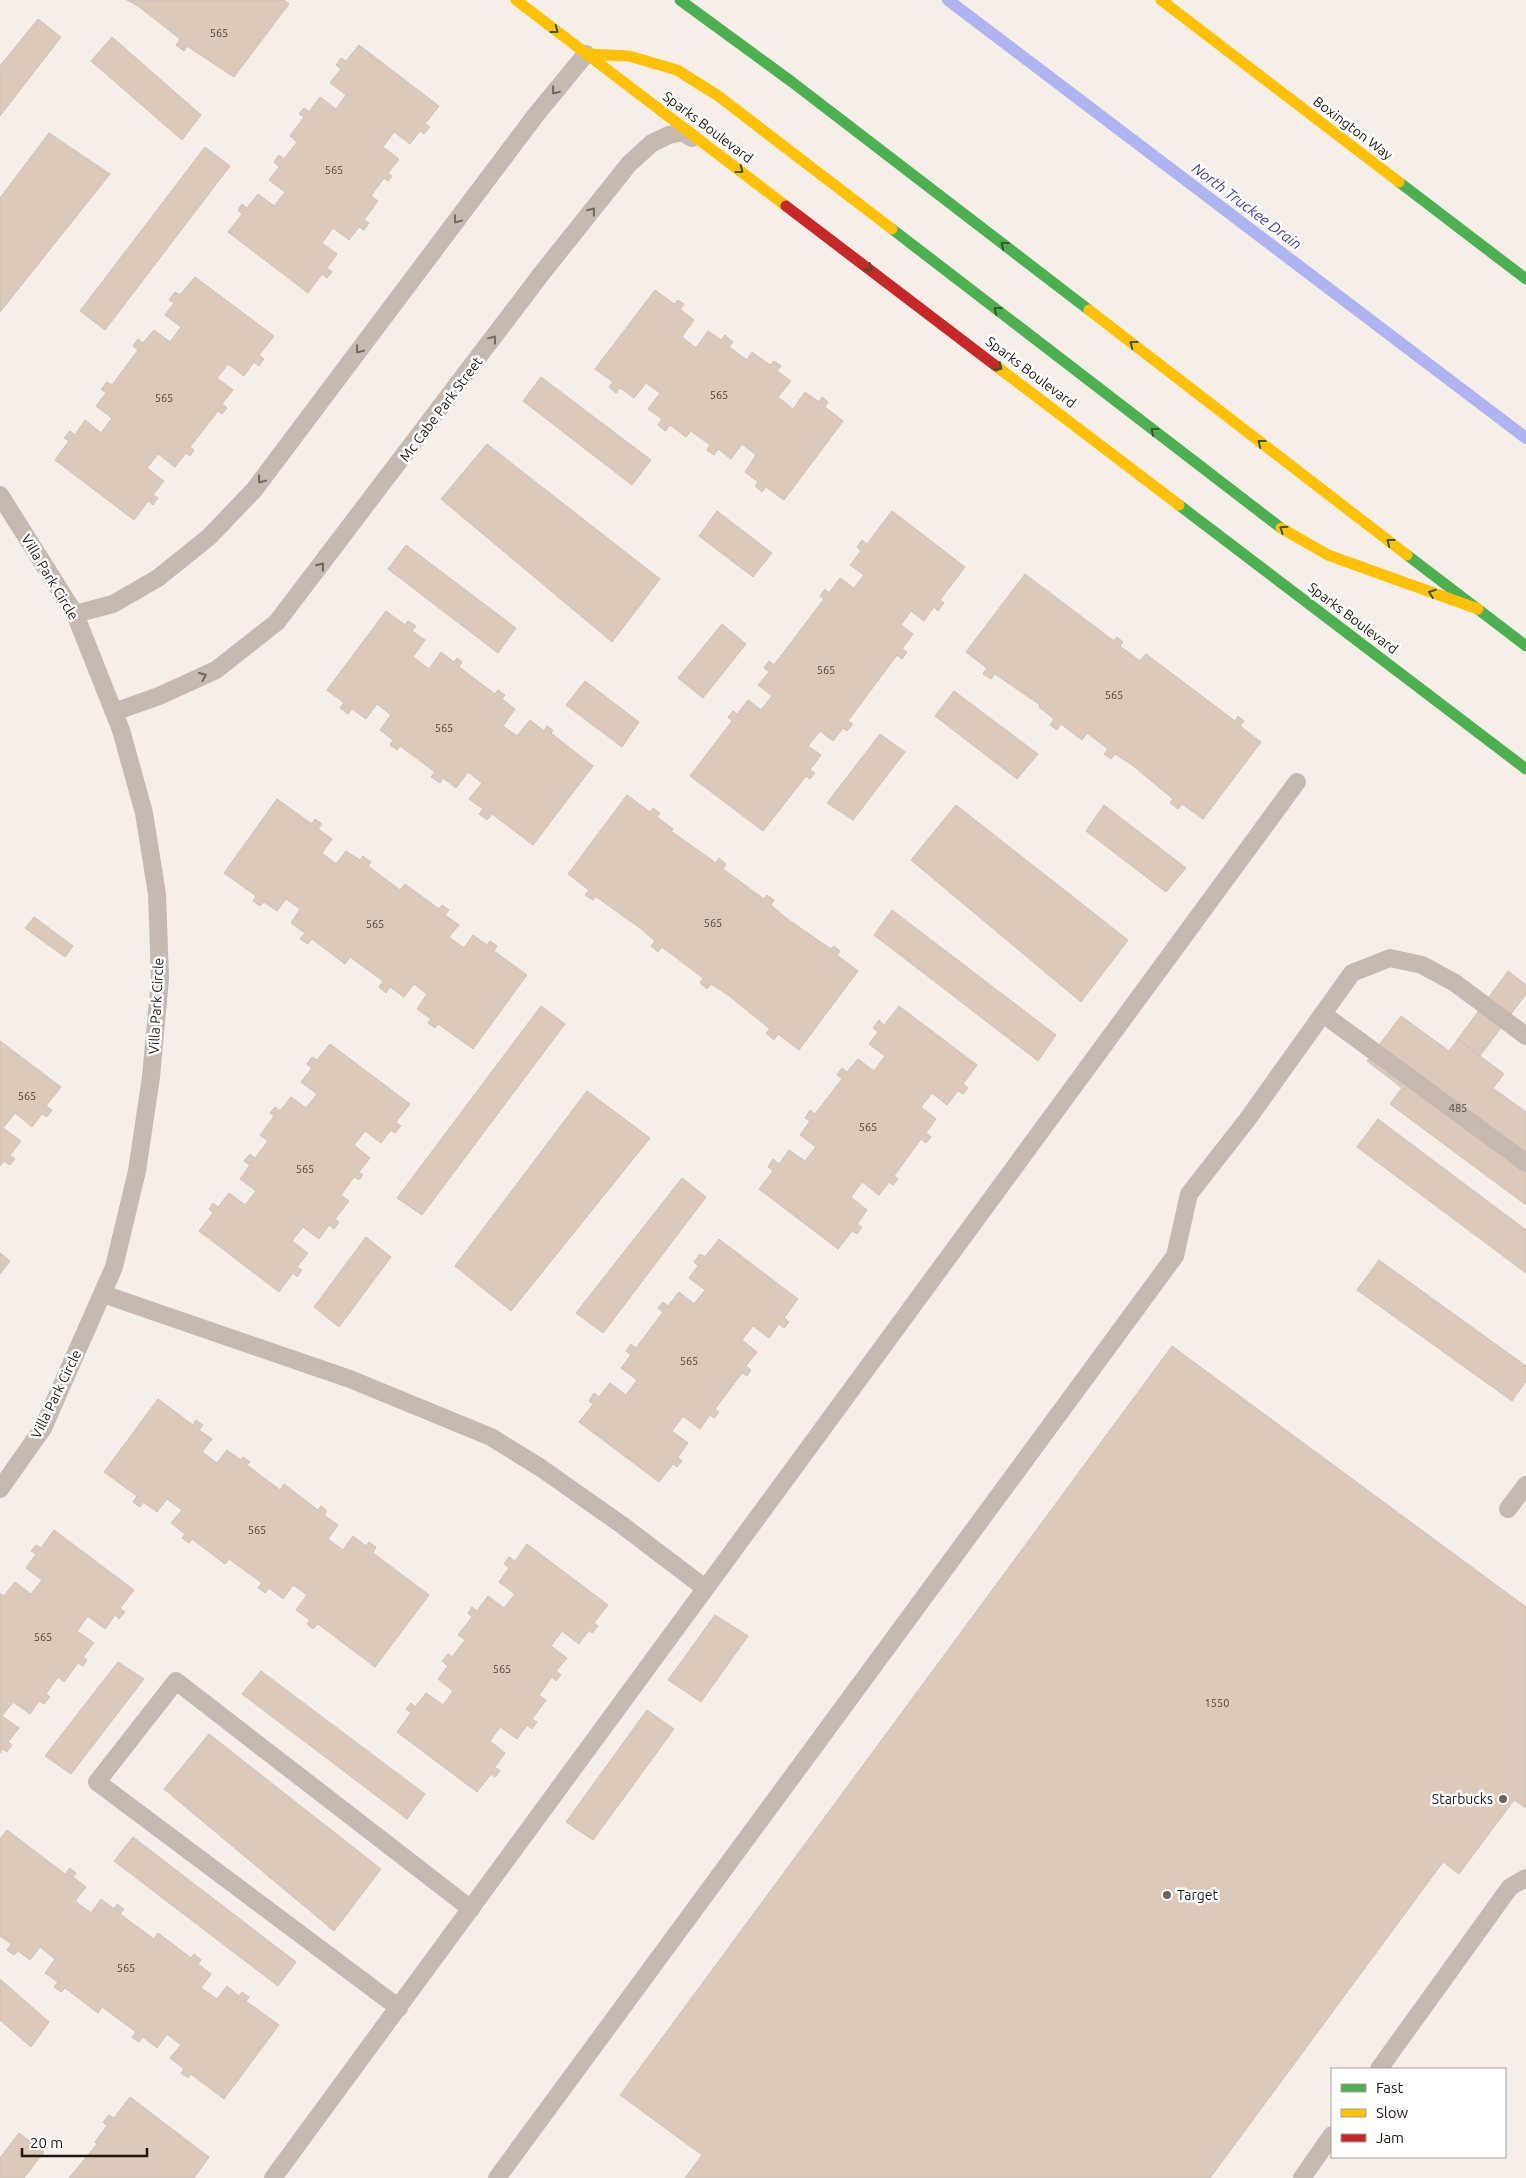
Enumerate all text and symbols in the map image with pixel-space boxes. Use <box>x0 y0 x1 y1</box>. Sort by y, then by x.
one-way arrow <box>549 24 558 32</box>
house number: 565 <box>210 27 228 39</box>
one-way arrow <box>553 85 561 94</box>
street label: Sparks Boulevard <box>660 88 756 166</box>
street label: Boxington Way <box>1310 93 1396 163</box>
water label: North Truckee Drain <box>1189 159 1305 253</box>
house number: 565 <box>325 164 343 176</box>
one-way arrow <box>734 164 743 172</box>
one-way arrow <box>587 208 595 217</box>
one-way arrow <box>454 214 462 223</box>
one-way arrow <box>1000 242 1010 251</box>
one-way arrow <box>863 263 872 271</box>
one-way arrow <box>994 307 1003 316</box>
street label: Sparks Boulevard <box>983 333 1079 411</box>
one-way arrow <box>487 335 496 345</box>
one-way arrow <box>1129 341 1138 350</box>
one-way arrow <box>356 344 365 354</box>
street label: Mc Cabe Park Street <box>396 353 486 464</box>
one-way arrow <box>993 361 1002 369</box>
house number: 565 <box>710 389 728 401</box>
house number: 565 <box>155 392 173 404</box>
one-way arrow <box>1151 428 1160 436</box>
one-way arrow <box>1257 440 1267 449</box>
one-way arrow <box>259 474 267 483</box>
one-way arrow <box>1279 526 1289 535</box>
street label: Villa Park Circle <box>18 531 82 623</box>
one-way arrow <box>1386 539 1396 548</box>
one-way arrow <box>315 563 323 572</box>
street label: Sparks Boulevard <box>1305 579 1401 657</box>
one-way arrow <box>1428 589 1437 599</box>
house number: 565 <box>817 664 835 676</box>
one-way arrow <box>198 671 207 682</box>
house number: 565 <box>1105 689 1123 701</box>
house number: 565 <box>435 722 453 734</box>
house number: 565 <box>704 917 722 929</box>
house number: 565 <box>366 918 384 930</box>
street label: Villa Park Circle <box>145 957 167 1055</box>
house number: 565 <box>18 1090 36 1102</box>
house number: 485 <box>1449 1102 1467 1114</box>
house number: 565 <box>859 1121 877 1133</box>
house number: 565 <box>296 1163 314 1175</box>
street label: Villa Park Circle <box>28 1347 84 1441</box>
house number: 565 <box>680 1355 698 1367</box>
house number: 565 <box>248 1524 266 1536</box>
house number: 565 <box>34 1631 52 1643</box>
house number: 565 <box>493 1663 511 1675</box>
house number: 1550 <box>1205 1697 1229 1709</box>
place label: Starbucks <box>1432 1791 1493 1807</box>
marker: Starbucks <box>1497 1793 1509 1805</box>
place label: Target <box>1177 1887 1219 1903</box>
marker: Target <box>1161 1889 1173 1901</box>
house number: 565 <box>117 1962 135 1974</box>
legend <box>1331 2068 1506 2158</box>
text: Fast <box>1376 2079 1404 2096</box>
text: Slow <box>1376 2104 1409 2121</box>
scale bar <box>22 2126 148 2158</box>
text: Jam <box>1376 2129 1404 2146</box>
text: 20 m <box>30 2134 63 2151</box>

